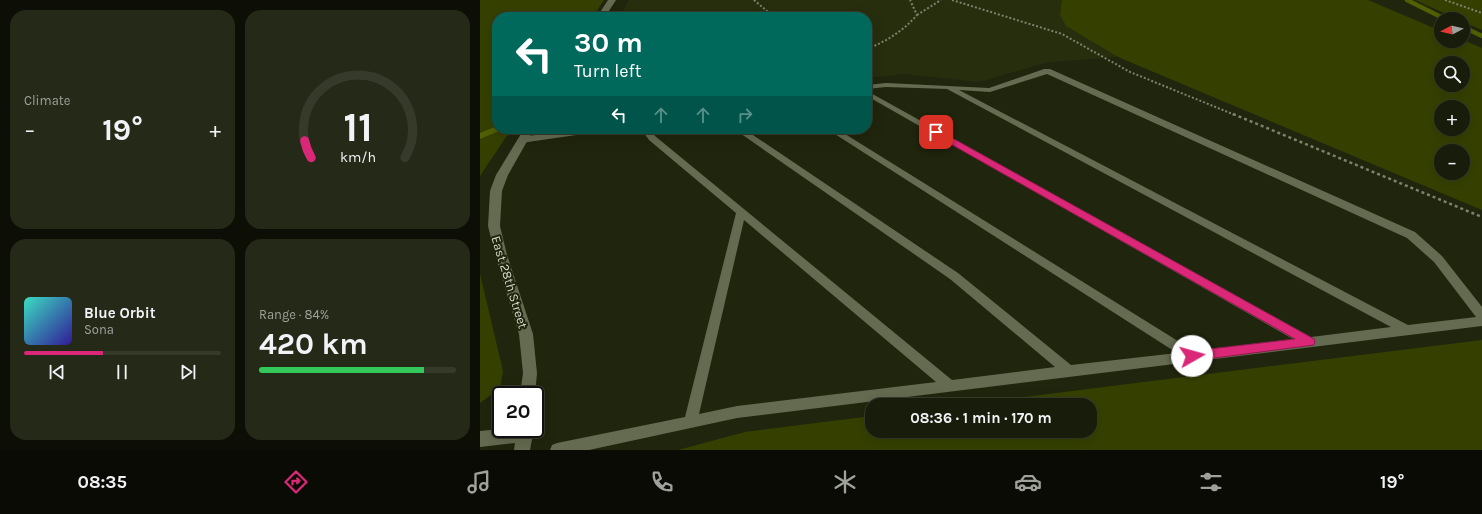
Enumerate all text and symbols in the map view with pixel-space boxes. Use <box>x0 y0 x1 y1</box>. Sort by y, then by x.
north arrow <box>1434 12 1470 48</box>
map controls <box>1434 12 1470 180</box>
text: 30 m <box>574 26 643 59</box>
icon: left <box>508 28 560 80</box>
button: search <box>1434 56 1470 92</box>
text: Turn left <box>574 60 642 82</box>
text: Climate <box>24 93 70 108</box>
button: + <box>1434 100 1470 136</box>
text: 11 <box>343 102 372 150</box>
icon: left <box>608 104 630 126</box>
icon: ahead <box>650 104 672 126</box>
icon: ahead <box>692 104 714 126</box>
icon: right <box>734 104 756 126</box>
text: 19° <box>102 112 143 148</box>
pin <box>919 115 953 149</box>
text: − <box>24 117 36 143</box>
text: + <box>209 117 221 143</box>
icon: arrive <box>925 121 947 143</box>
button: − <box>1434 144 1470 180</box>
text: km/h <box>339 148 376 165</box>
street label: East 28th Street <box>488 234 531 330</box>
text: Blue Orbit <box>84 304 156 322</box>
text: Range · 84% <box>259 307 329 322</box>
text: Sona <box>84 322 114 337</box>
text: 420 km <box>259 326 368 362</box>
position arrow <box>1171 335 1213 377</box>
icon: previous <box>46 361 68 383</box>
icon: pause <box>111 361 133 383</box>
icon: next <box>177 361 199 383</box>
speed limit sign: 20 <box>492 386 544 438</box>
text: 08:36 · 1 min · 170 m <box>910 409 1052 427</box>
icon: directions <box>282 468 310 496</box>
icon: music <box>465 468 493 496</box>
icon: phone <box>648 468 676 496</box>
icon: climate <box>831 468 859 496</box>
icon: car <box>1014 468 1042 496</box>
icon: filters <box>1197 468 1225 496</box>
text: 08:35 <box>78 471 127 493</box>
text: 19° <box>1380 471 1404 493</box>

